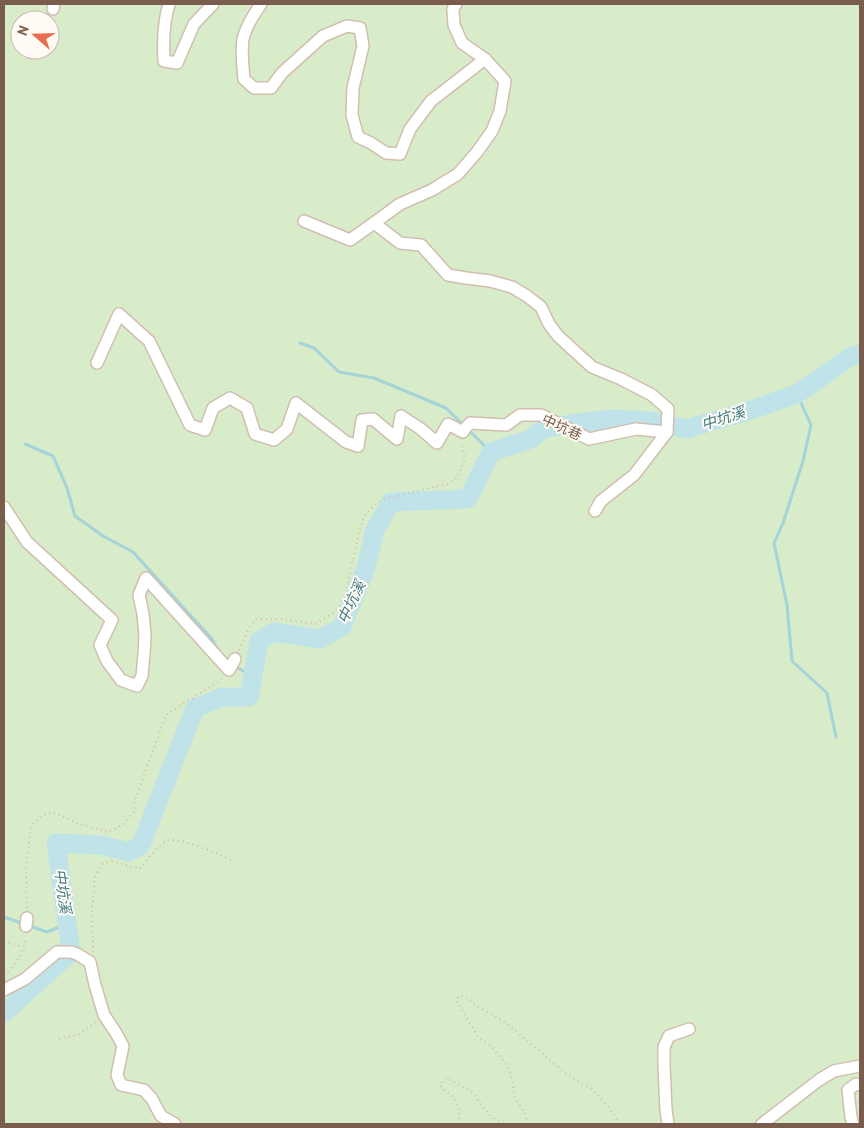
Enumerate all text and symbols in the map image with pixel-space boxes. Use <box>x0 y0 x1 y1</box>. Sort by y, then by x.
north arrow <box>10 10 60 60</box>
text: N <box>13 23 33 38</box>
water label: 中坑溪 <box>699 401 749 434</box>
street label: 中坑巷 <box>539 410 585 444</box>
water label: 中坑溪 <box>333 576 370 626</box>
water label: 中坑溪 <box>50 867 76 917</box>

